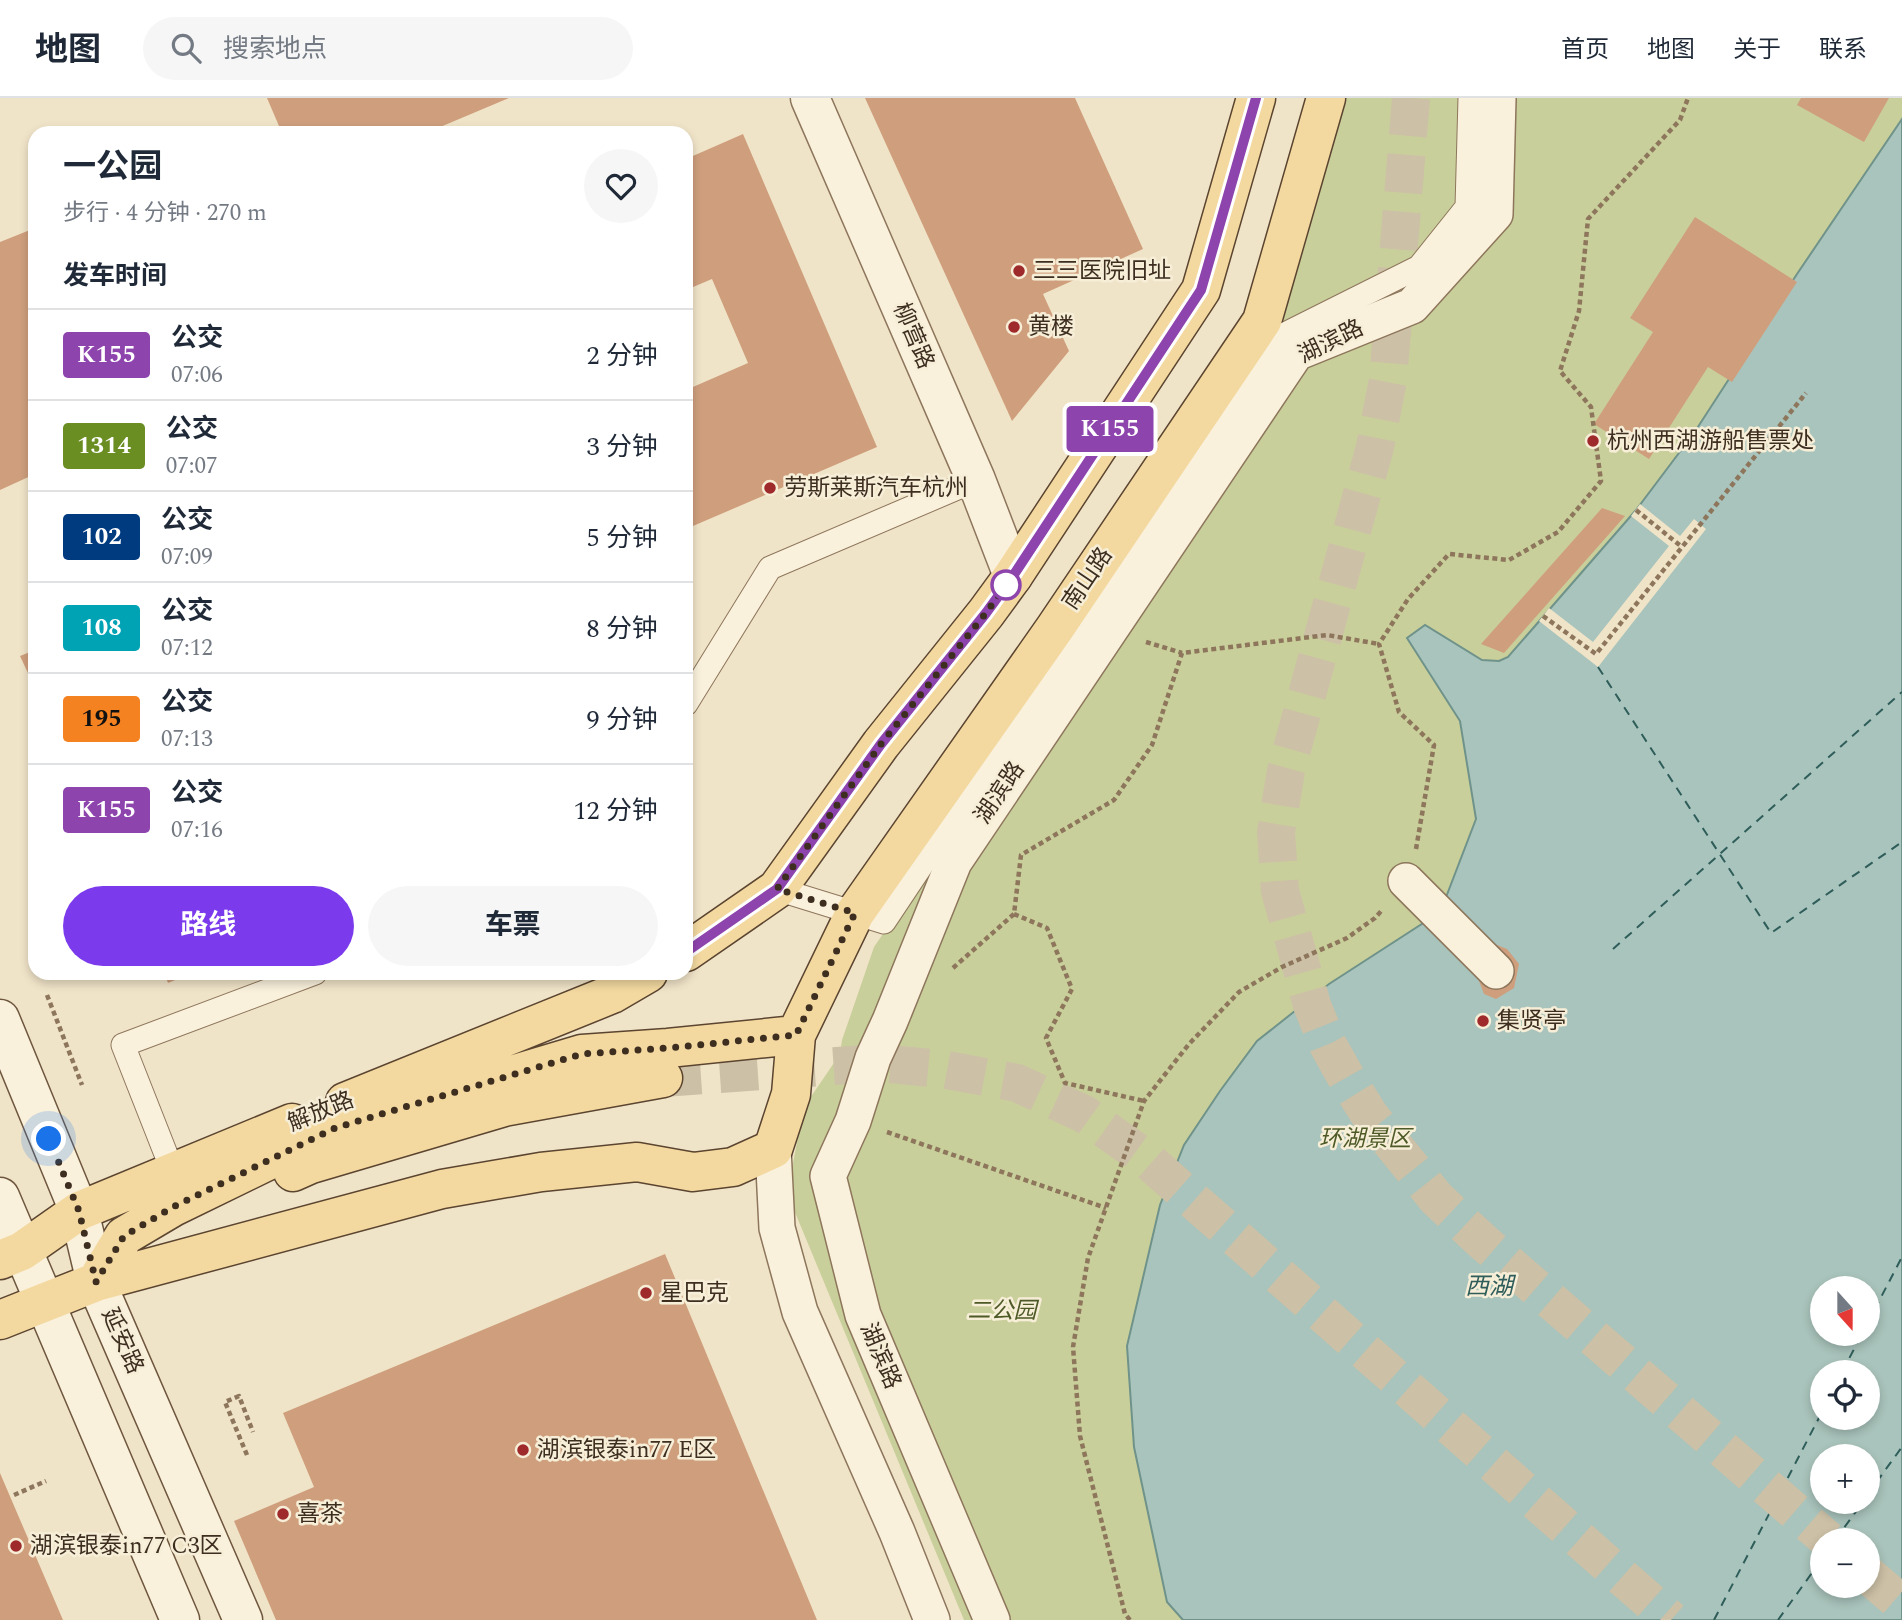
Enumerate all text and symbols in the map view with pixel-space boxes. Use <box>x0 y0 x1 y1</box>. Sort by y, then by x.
search box <box>143 17 633 80</box>
text: 地图 <box>35 25 101 75</box>
icon: search <box>167 29 205 67</box>
text: 搜索地点 <box>223 29 327 69</box>
text: 首页 <box>1561 32 1609 68</box>
text: 地图 <box>1647 32 1695 68</box>
text: 关于 <box>1733 32 1781 68</box>
text: 联系 <box>1819 32 1867 68</box>
text: 一公园 <box>63 142 162 192</box>
button: heart <box>584 149 658 223</box>
text: 步行 · 4 分钟 · 270 m <box>63 196 267 231</box>
place label: 三三医院旧址 <box>1033 254 1171 289</box>
text: 发车时间 <box>63 256 167 296</box>
marker: 三三医院旧址 <box>1011 263 1027 279</box>
street label: 柳营路 <box>883 297 943 375</box>
place label: 黄楼 <box>1028 310 1074 345</box>
street label: 湖滨路 <box>1292 311 1370 373</box>
text: 公交 <box>171 318 223 358</box>
marker: 黄楼 <box>1006 319 1022 335</box>
text: 2 分钟 <box>586 336 658 376</box>
text: K155 <box>77 337 136 373</box>
text: 07:06 <box>171 358 223 393</box>
line badge: K155 <box>1061 406 1159 452</box>
text: 公交 <box>166 409 218 449</box>
text: K155 <box>1081 411 1139 447</box>
place label: 杭州西湖游船售票处 <box>1607 424 1814 459</box>
text: 3 分钟 <box>586 427 658 467</box>
text: 1314 <box>77 428 131 464</box>
marker: 杭州西湖游船售票处 <box>1585 433 1601 449</box>
text: 07:07 <box>166 449 218 484</box>
place label: 劳斯莱斯汽车杭州 <box>784 471 968 506</box>
marker: 劳斯莱斯汽车杭州 <box>762 480 778 496</box>
text: 公交 <box>161 500 213 540</box>
text: 5 分钟 <box>586 518 658 558</box>
text: 102 <box>81 519 122 555</box>
text: 07:09 <box>161 540 213 575</box>
street label: 南山路 <box>1054 541 1122 617</box>
unlabelled marker <box>991 570 1021 600</box>
text: 公交 <box>161 591 213 631</box>
text: 8 分钟 <box>586 609 658 649</box>
text: 108 <box>81 610 122 646</box>
text: 07:12 <box>161 631 213 666</box>
text: 公交 <box>161 682 213 722</box>
text: 9 分钟 <box>586 700 658 740</box>
text: 195 <box>81 701 122 737</box>
text: 07:13 <box>161 722 213 757</box>
street label: 湖滨路 <box>966 755 1034 831</box>
text: 公交 <box>171 773 223 813</box>
text: 12 分钟 <box>573 791 658 831</box>
text: K155 <box>77 792 136 828</box>
text: 07:16 <box>171 813 223 848</box>
button: 路线 <box>63 886 354 966</box>
button: 车票 <box>368 886 658 966</box>
place label: 集贤亭 <box>1497 1004 1566 1039</box>
marker: 集贤亭 <box>1475 1013 1491 1029</box>
street label: 解放路 <box>282 1083 360 1141</box>
your location <box>31 1121 66 1156</box>
park label: 环湖景区 <box>1319 1122 1414 1157</box>
water label: 西湖 <box>1465 1269 1517 1305</box>
place label: 星巴克 <box>660 1276 729 1311</box>
north arrow <box>1810 1276 1880 1346</box>
map controls <box>1810 1276 1880 1598</box>
marker: 星巴克 <box>638 1285 654 1301</box>
park label: 二公园 <box>968 1294 1040 1329</box>
street label: 延安路 <box>92 1302 152 1380</box>
street label: 湖滨路 <box>850 1317 910 1395</box>
button: locate <box>1810 1360 1880 1430</box>
place label: 湖滨银泰in77 E区 <box>537 1433 716 1468</box>
marker: 湖滨银泰in77 E区 <box>515 1442 531 1458</box>
button: + <box>1810 1444 1880 1514</box>
place label: 喜茶 <box>297 1497 343 1532</box>
marker: 喜茶 <box>275 1506 291 1522</box>
button: − <box>1810 1528 1880 1598</box>
place label: 湖滨银泰in77 C3区 <box>30 1529 223 1564</box>
marker: 湖滨银泰in77 C3区 <box>8 1538 24 1554</box>

